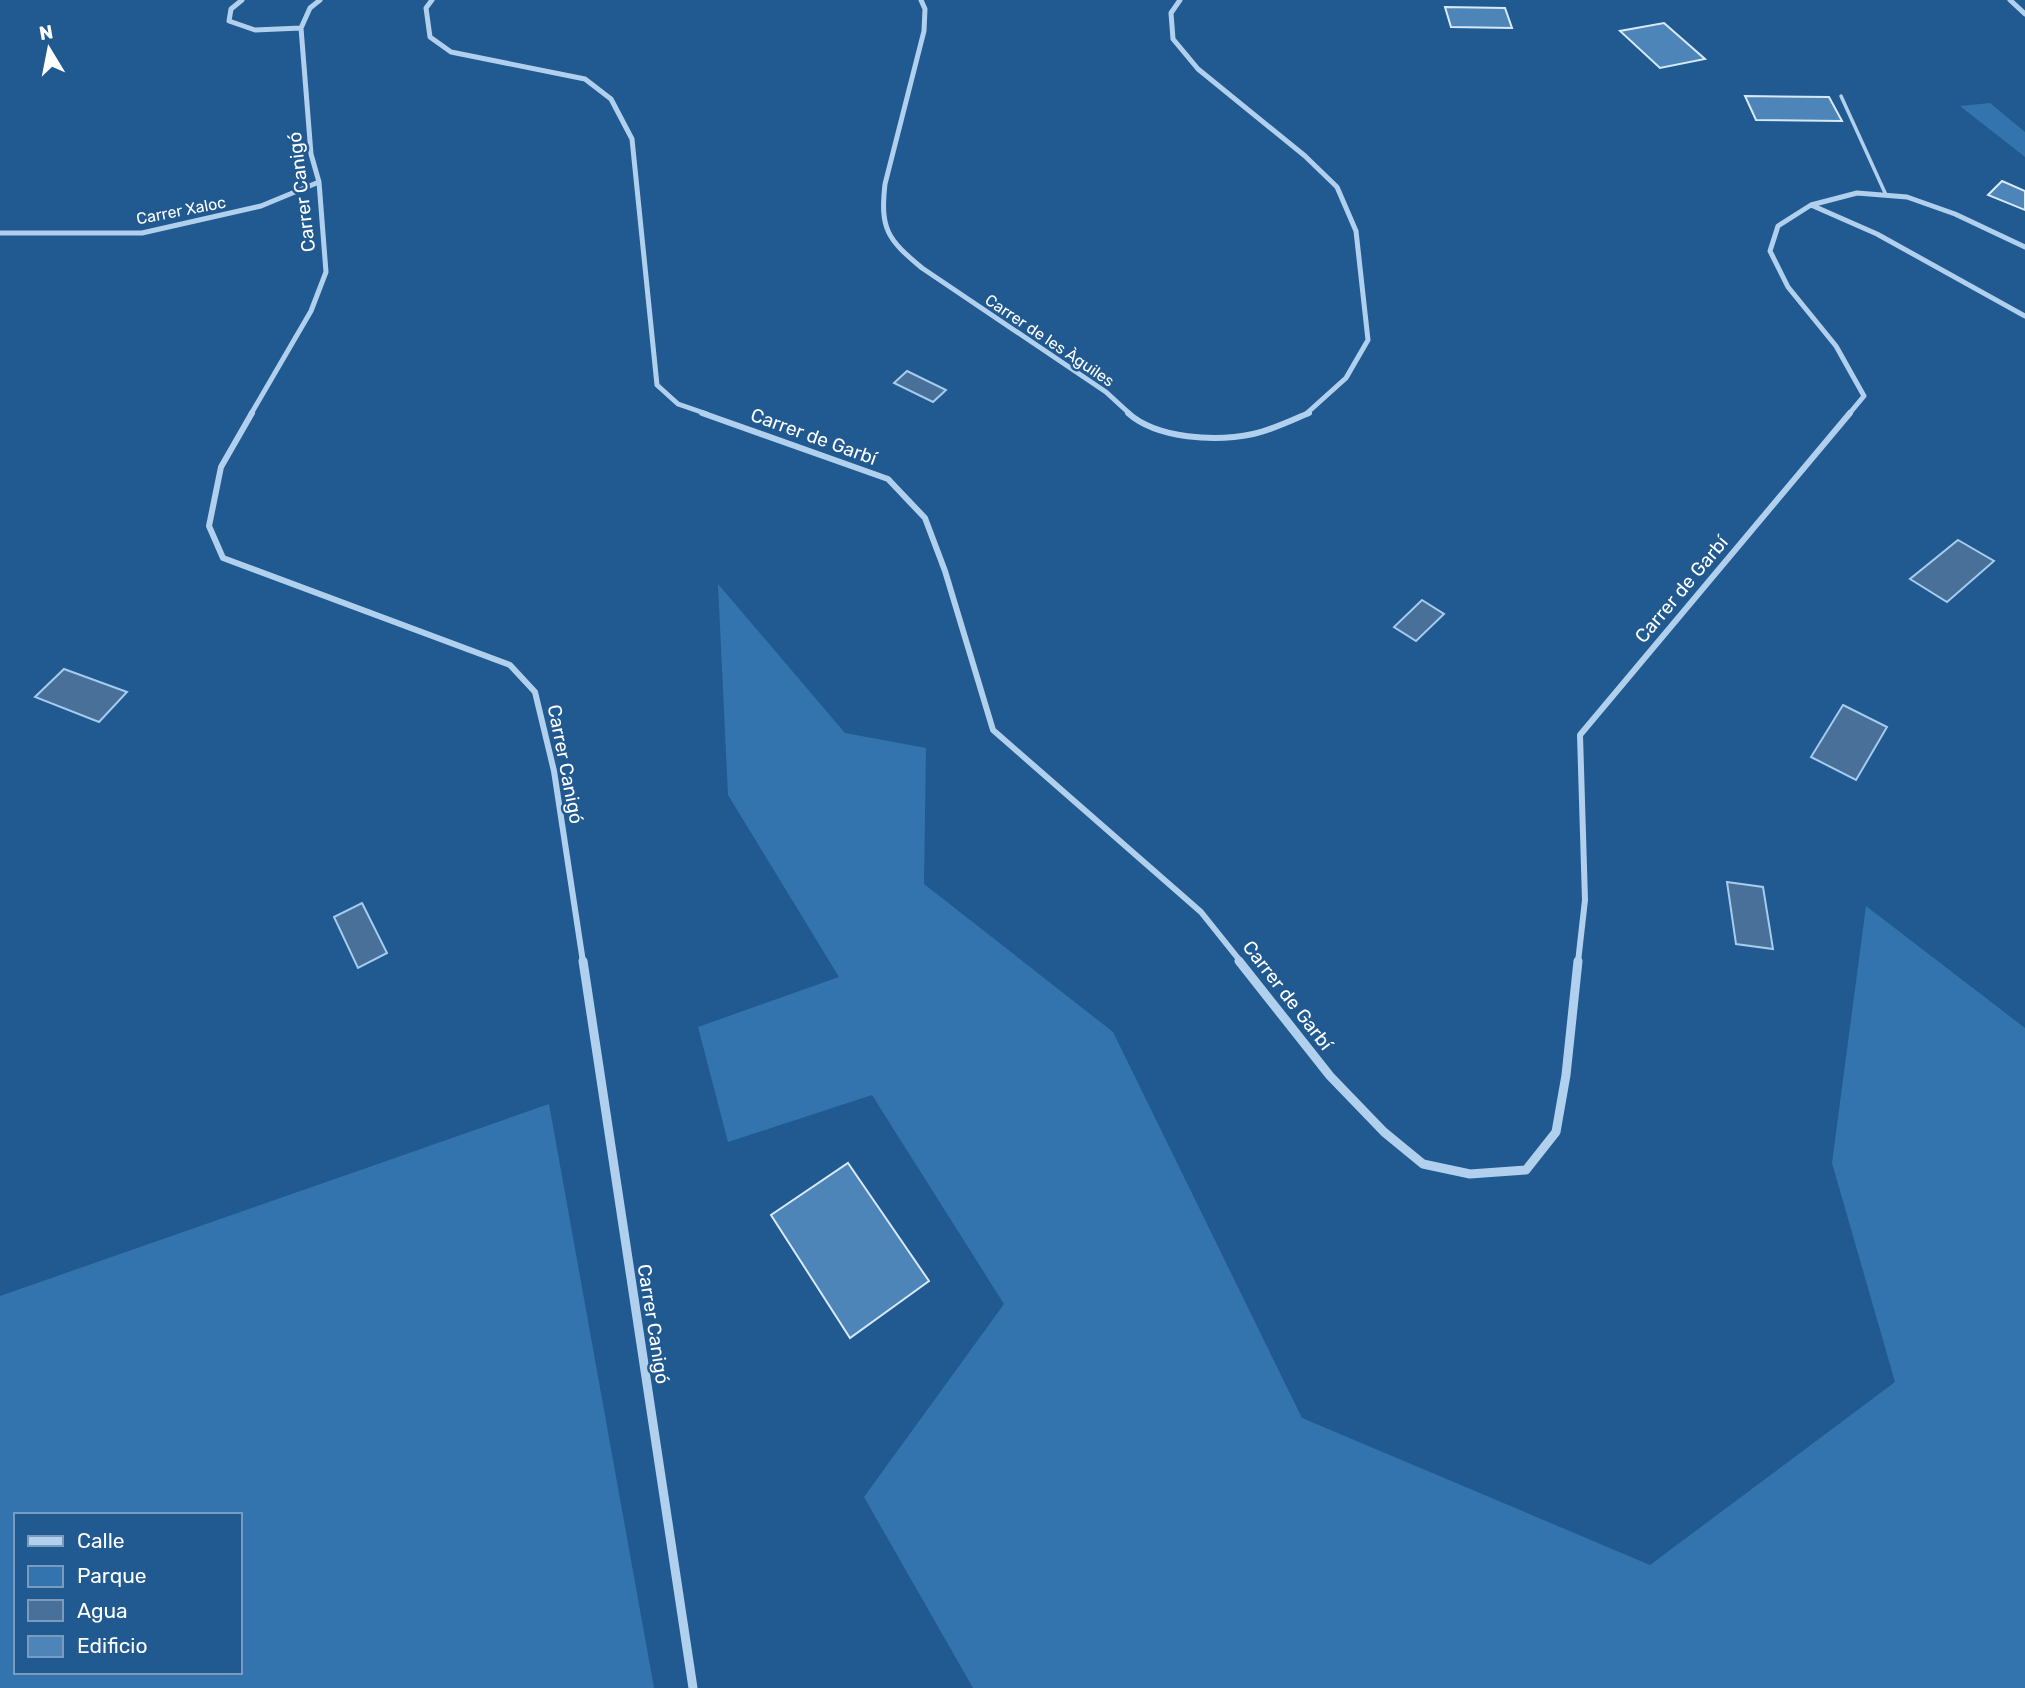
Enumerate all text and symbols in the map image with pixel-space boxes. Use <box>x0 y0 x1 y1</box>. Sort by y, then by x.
north arrow <box>14 14 84 84</box>
text: N <box>37 20 55 45</box>
street label: Carrer Canigó <box>283 130 320 253</box>
street label: Carrer Xaloc <box>135 192 228 228</box>
street label: Carrer de les Àguiles <box>982 290 1118 391</box>
street label: Carrer de Garbí <box>748 403 881 470</box>
street label: Carrer de Garbí <box>1630 530 1734 648</box>
street label: Carrer Canigó <box>543 703 588 826</box>
street label: Carrer de Garbí <box>1238 936 1338 1056</box>
street label: Carrer Canigó <box>633 1263 674 1386</box>
legend <box>14 1513 242 1674</box>
text: Calle <box>77 1528 125 1553</box>
text: Parque <box>77 1563 147 1588</box>
text: Agua <box>77 1598 128 1623</box>
text: Edificio <box>77 1633 147 1658</box>

